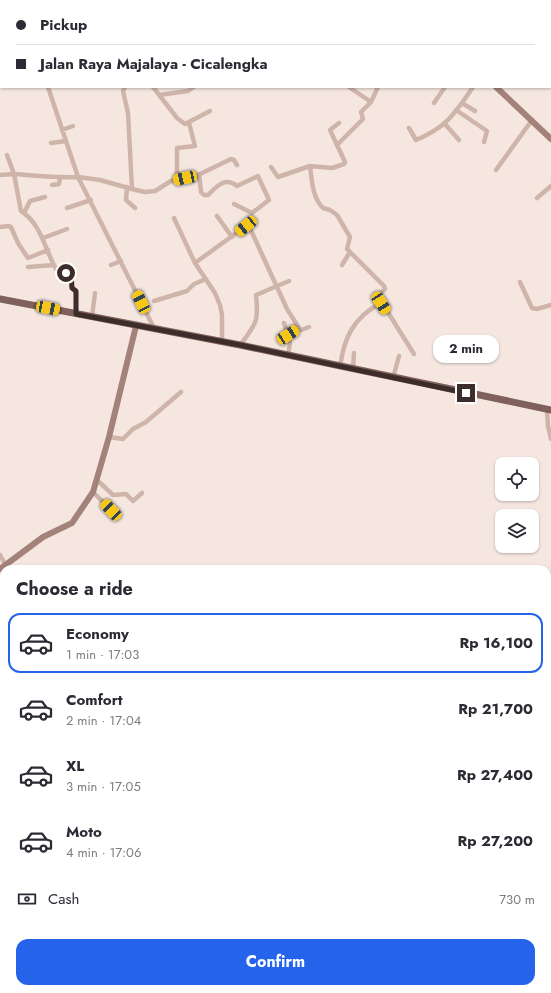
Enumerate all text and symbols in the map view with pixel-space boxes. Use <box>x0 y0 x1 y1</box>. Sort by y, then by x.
text: Pickup <box>40 14 87 36</box>
text: Jalan Raya Majalaya - Cicalengka <box>40 53 268 75</box>
car <box>172 170 198 186</box>
car <box>233 214 259 238</box>
route start <box>57 264 75 282</box>
car <box>130 289 152 315</box>
car <box>369 290 393 316</box>
car <box>35 300 61 316</box>
car <box>275 323 301 347</box>
callout: 2 min <box>433 335 499 363</box>
text: 2 min <box>449 339 483 358</box>
route end <box>457 384 475 402</box>
map controls <box>495 457 539 553</box>
button: locate <box>495 457 539 501</box>
car <box>98 497 124 523</box>
button: layers <box>495 509 539 553</box>
text: Choose a ride <box>16 576 133 602</box>
text: Economy <box>66 623 129 645</box>
icon: car <box>18 625 54 661</box>
text: Rp 16,100 <box>460 632 533 654</box>
text: 1 min · 17:03 <box>66 645 139 664</box>
text: Comfort <box>66 689 123 711</box>
icon: car <box>18 691 54 727</box>
text: Rp 21,700 <box>458 698 533 720</box>
text: 2 min · 17:04 <box>66 711 141 730</box>
text: XL <box>66 755 84 777</box>
icon: car <box>18 757 54 793</box>
text: Rp 27,400 <box>457 764 533 786</box>
text: 3 min · 17:05 <box>66 777 141 796</box>
text: Moto <box>66 821 102 843</box>
icon: car <box>18 823 54 859</box>
text: Rp 27,200 <box>458 830 533 852</box>
text: 4 min · 17:06 <box>66 843 141 862</box>
icon: cash <box>16 888 38 910</box>
text: Cash <box>48 888 79 910</box>
text: 730 m <box>499 890 535 909</box>
button: Confirm <box>16 939 535 985</box>

